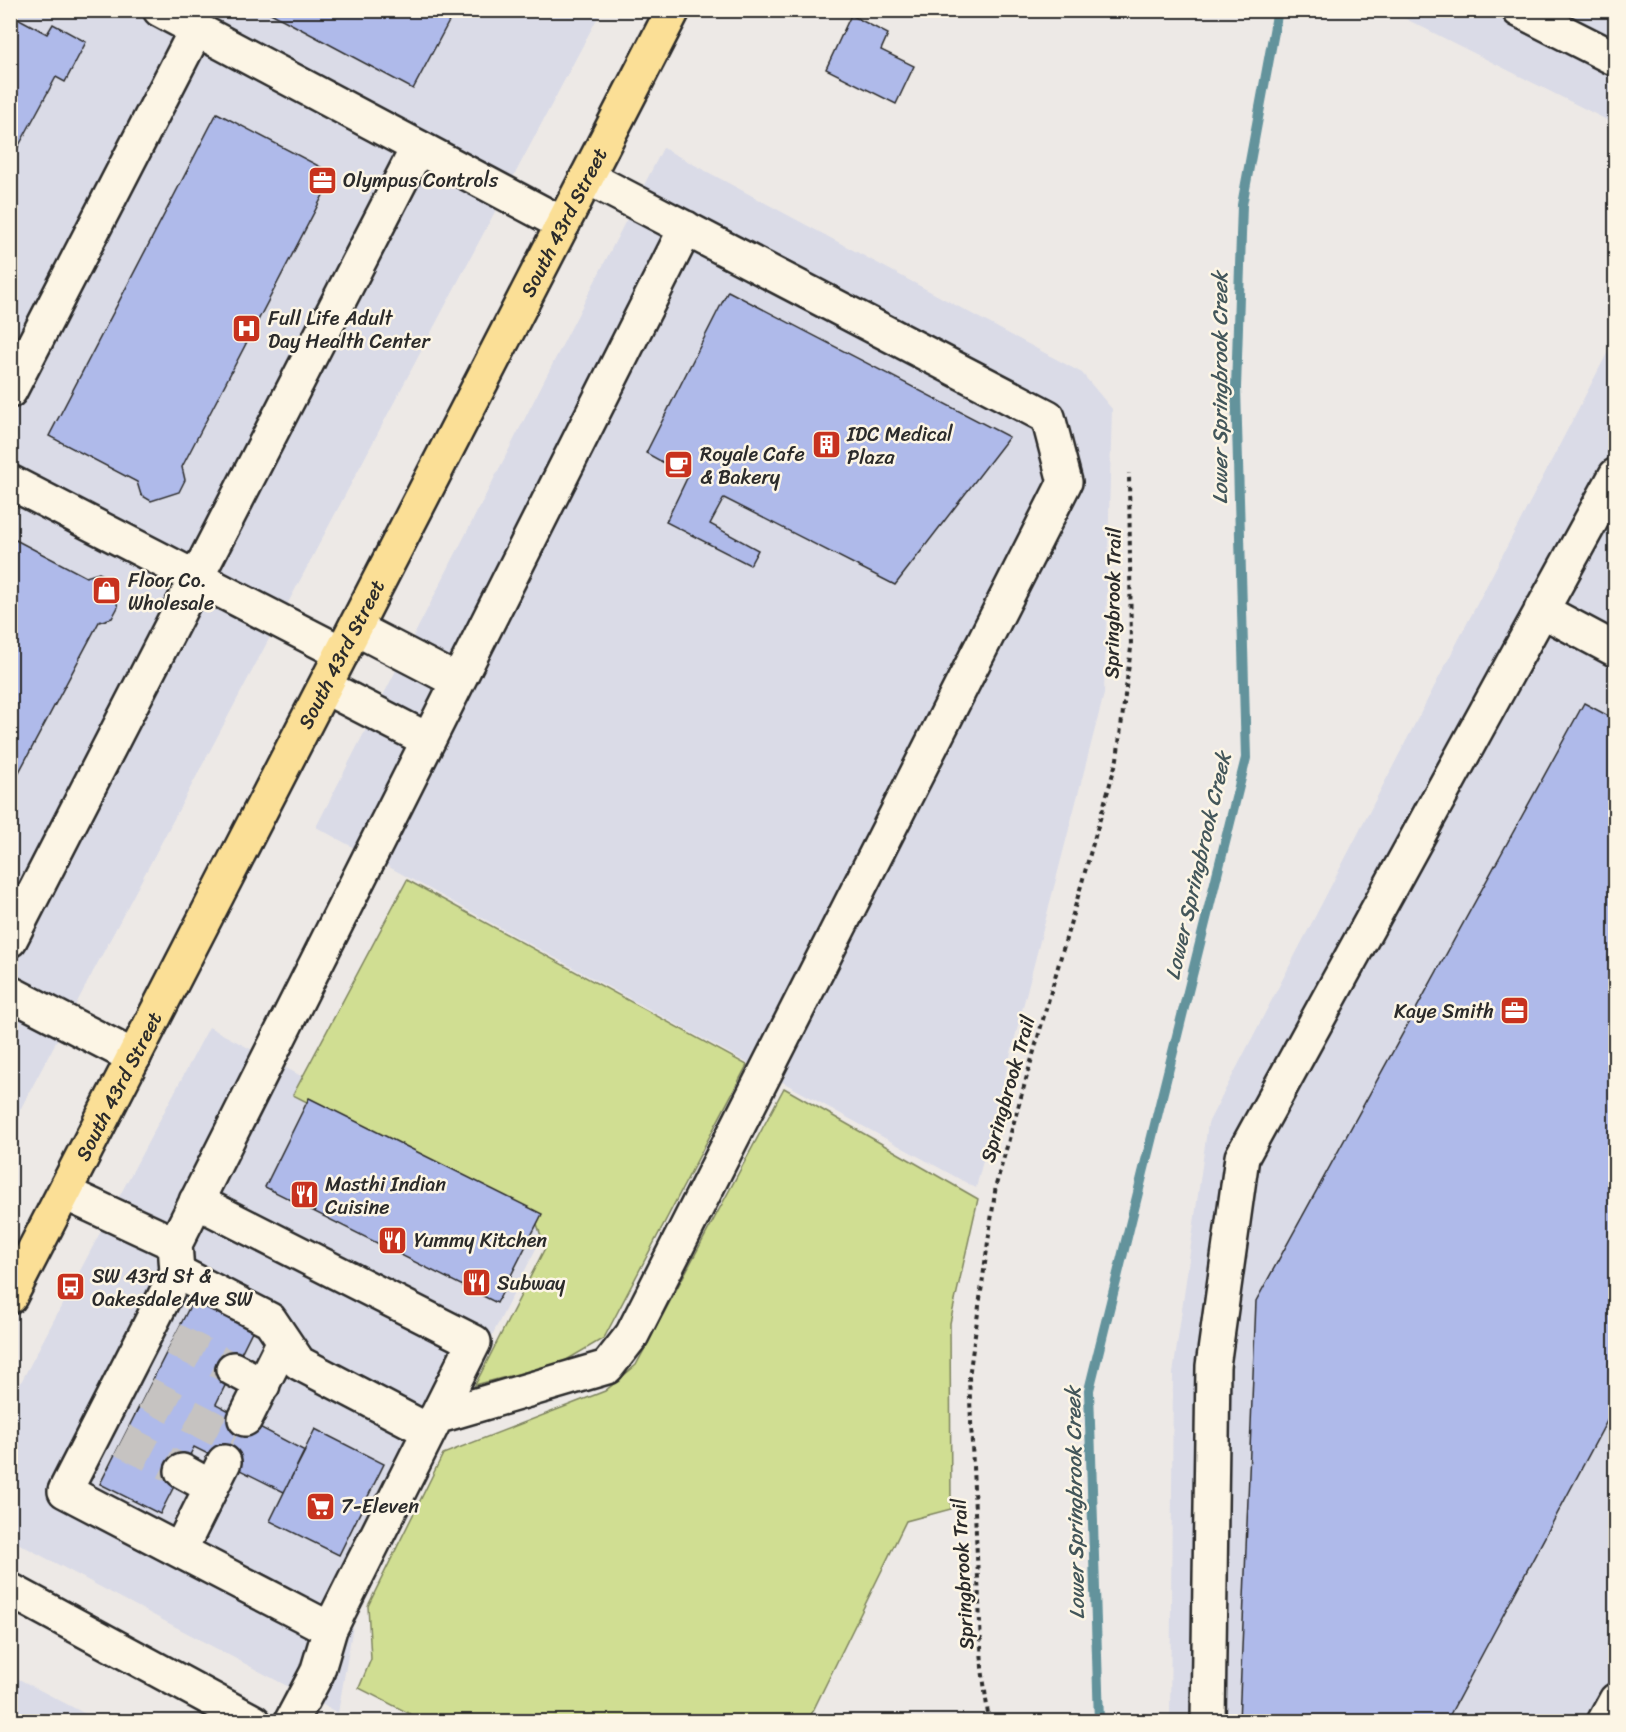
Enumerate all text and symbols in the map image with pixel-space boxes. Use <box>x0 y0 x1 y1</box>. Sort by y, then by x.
street label: South 43rd Street <box>511 141 617 303</box>
place label: Olympus Controls <box>343 163 499 198</box>
office icon: Olympus Controls <box>306 164 338 196</box>
water label: Lower Springbrook Creek <box>1201 269 1239 504</box>
place label: Full Life Adult Day Health Center <box>268 301 431 359</box>
hospital icon: Full Life Adult Day Health Center <box>231 313 263 345</box>
place label: IDC Medical Plaza <box>846 417 953 475</box>
building icon: IDC Medical Plaza <box>810 429 842 461</box>
place label: Royale Cafe & Bakery <box>700 437 805 495</box>
cafe icon: Royale Cafe & Bakery <box>663 449 695 481</box>
street label: Springbrook Trail <box>1094 527 1132 679</box>
place label: Floor Co. Wholesale <box>128 563 214 621</box>
street label: South 43rd Street <box>288 573 394 735</box>
shop icon: Floor Co. Wholesale <box>91 575 123 607</box>
water label: Lower Springbrook Creek <box>1153 746 1243 983</box>
place label: Kaye Smith <box>1394 994 1494 1029</box>
office icon: Kaye Smith <box>1499 995 1531 1027</box>
street label: South 43rd Street <box>65 1005 172 1167</box>
street label: Springbrook Trail <box>970 1011 1046 1167</box>
place label: Masthi Indian Cuisine <box>325 1167 446 1225</box>
restaurant icon: Masthi Indian Cuisine <box>288 1179 320 1211</box>
place label: Yummy Kitchen <box>414 1223 547 1258</box>
restaurant icon: Yummy Kitchen <box>377 1224 409 1256</box>
place label: SW 43rd St & Oakesdale Ave SW <box>92 1259 253 1317</box>
place label: Subway <box>497 1266 566 1301</box>
restaurant icon: Subway <box>460 1267 492 1299</box>
bus stop icon: SW 43rd St & Oakesdale Ave SW <box>55 1271 87 1303</box>
water label: Lower Springbrook Creek <box>1054 1384 1096 1619</box>
place label: 7-Eleven <box>341 1489 419 1524</box>
supermarket icon: 7-Eleven <box>304 1490 336 1522</box>
street label: Springbrook Trail <box>942 1497 984 1650</box>

